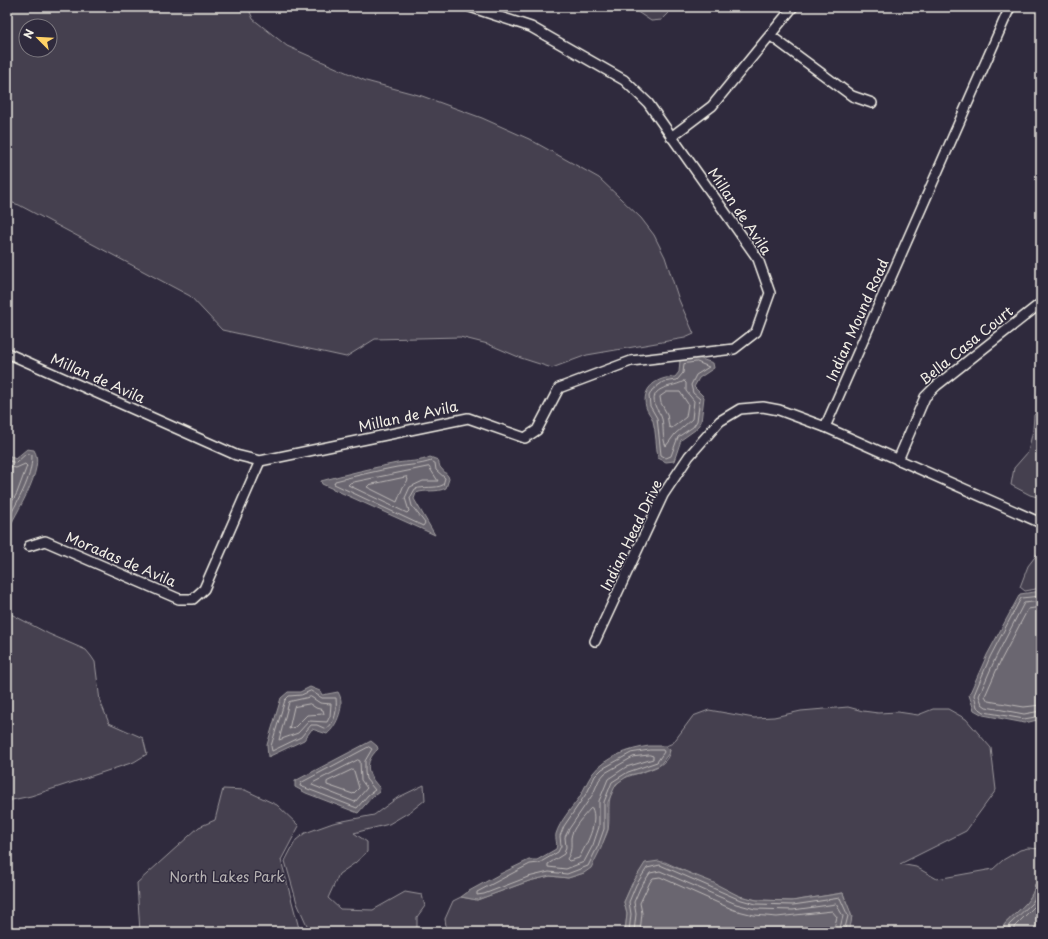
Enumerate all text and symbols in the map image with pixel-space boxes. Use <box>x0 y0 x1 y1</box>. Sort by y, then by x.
north arrow <box>18 18 58 58</box>
text: N <box>19 26 38 41</box>
street label: Millan de Avila <box>703 163 777 259</box>
street label: Indian Mound Road <box>821 255 893 385</box>
street label: Bella Casa Court <box>915 301 1017 389</box>
street label: Millan de Avila <box>48 348 149 408</box>
street label: Millan de Avila <box>356 395 460 437</box>
street label: Indian Head Drive <box>595 476 667 594</box>
street label: Moradas de Avila <box>63 526 180 592</box>
park label: North Lakes Park <box>169 866 285 887</box>

